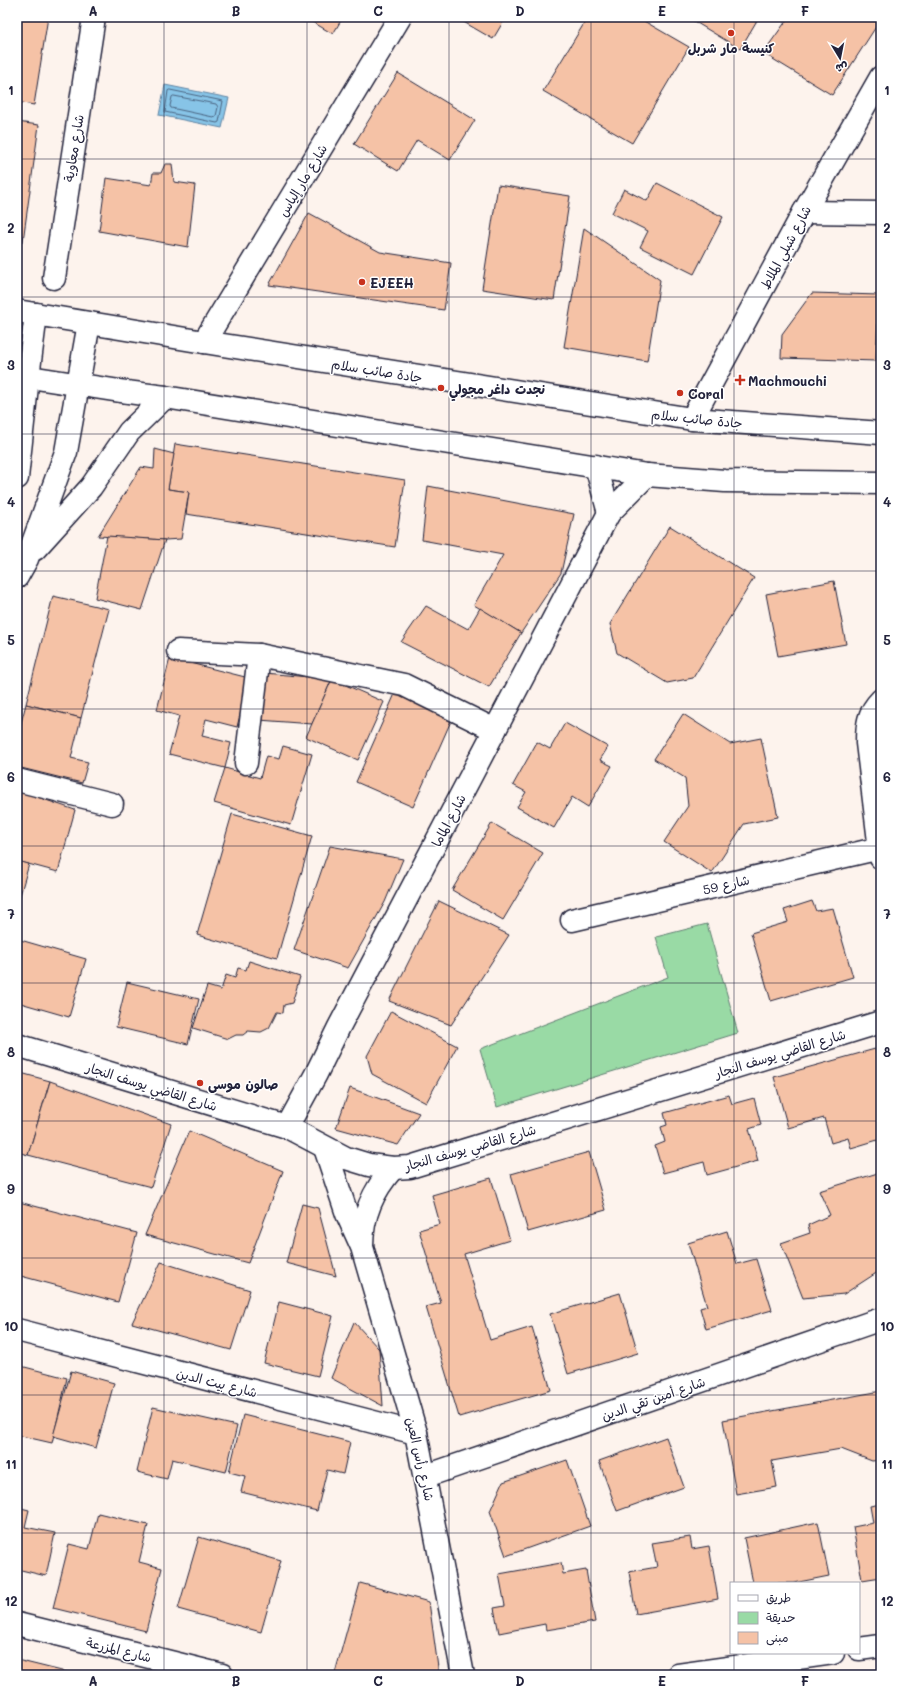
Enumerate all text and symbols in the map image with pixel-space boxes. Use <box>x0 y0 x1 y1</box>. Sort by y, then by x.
text: A <box>88 2 98 19</box>
text: B <box>232 2 241 19</box>
text: C <box>373 2 383 19</box>
text: D <box>515 2 525 19</box>
text: E <box>658 2 666 19</box>
text: F <box>801 2 809 19</box>
marker: كنيسة مار شربل <box>726 28 736 38</box>
north arrow <box>820 38 860 78</box>
place label: كنيسة مار شربل <box>688 39 775 57</box>
text: ش <box>835 60 849 77</box>
text: 1 <box>8 81 14 98</box>
text: 1 <box>884 81 890 98</box>
street label: شارع معاوية <box>59 113 89 183</box>
street label: شارع مار إلياس <box>274 141 332 220</box>
street label: شارع شبلي الملاط <box>756 202 818 294</box>
text: 2 <box>7 219 15 236</box>
text: 2 <box>883 219 891 236</box>
place label: EJEEH <box>370 274 414 291</box>
marker: EJEEH <box>357 277 367 287</box>
street label: جادة صائب سلام <box>330 354 424 389</box>
text: 3 <box>7 356 15 373</box>
text: 3 <box>883 356 891 373</box>
place label: Machmouchi <box>748 372 827 389</box>
marker: Machmouchi <box>735 375 745 385</box>
place label: نجدت داغر مجولي <box>449 380 545 402</box>
marker: نجدت داغر مجولي <box>436 383 446 393</box>
place label: Coral <box>688 385 724 402</box>
marker: Coral <box>675 388 685 398</box>
street label: جادة صائب سلام <box>650 405 744 434</box>
text: 4 <box>7 493 15 510</box>
text: 4 <box>883 493 891 510</box>
text: 5 <box>7 631 15 648</box>
text: 5 <box>883 631 891 648</box>
text: 6 <box>7 768 15 785</box>
text: 6 <box>883 768 891 785</box>
street label: شارع الماما <box>427 791 471 850</box>
street label: شارع 59 <box>701 870 752 900</box>
text: 7 <box>7 905 15 922</box>
text: 7 <box>883 905 891 922</box>
street label: شارع القاضي يوسف النجار <box>711 1025 849 1085</box>
text: 8 <box>7 1043 15 1060</box>
text: 8 <box>883 1043 891 1060</box>
street label: شارع القاضي يوسف النجار <box>82 1058 220 1118</box>
place label: صالون موسى <box>208 1075 278 1094</box>
marker: صالون موسى <box>195 1078 205 1088</box>
street label: شارع القاضي يوسف النجار <box>401 1120 539 1178</box>
text: 9 <box>7 1180 15 1197</box>
text: 9 <box>883 1180 891 1197</box>
text: 10 <box>4 1317 18 1334</box>
text: 10 <box>880 1317 894 1334</box>
street label: شارع بيت الدين <box>174 1364 259 1402</box>
street label: شارع أمين تقي الدين <box>599 1372 708 1428</box>
street label: شارع رأس العين <box>401 1415 439 1503</box>
text: 11 <box>5 1455 17 1472</box>
text: 11 <box>881 1455 893 1472</box>
legend <box>730 1582 860 1654</box>
text: طريق <box>766 1589 791 1605</box>
text: 12 <box>4 1592 18 1609</box>
text: 12 <box>880 1592 894 1609</box>
text: حديقة <box>766 1609 795 1625</box>
text: مبنى <box>766 1629 789 1646</box>
street label: شارع المزرعة <box>84 1633 154 1667</box>
text: A <box>88 1672 98 1689</box>
text: B <box>232 1672 241 1689</box>
text: C <box>373 1672 383 1689</box>
text: D <box>515 1672 525 1689</box>
text: E <box>658 1672 666 1689</box>
text: F <box>801 1672 809 1689</box>

